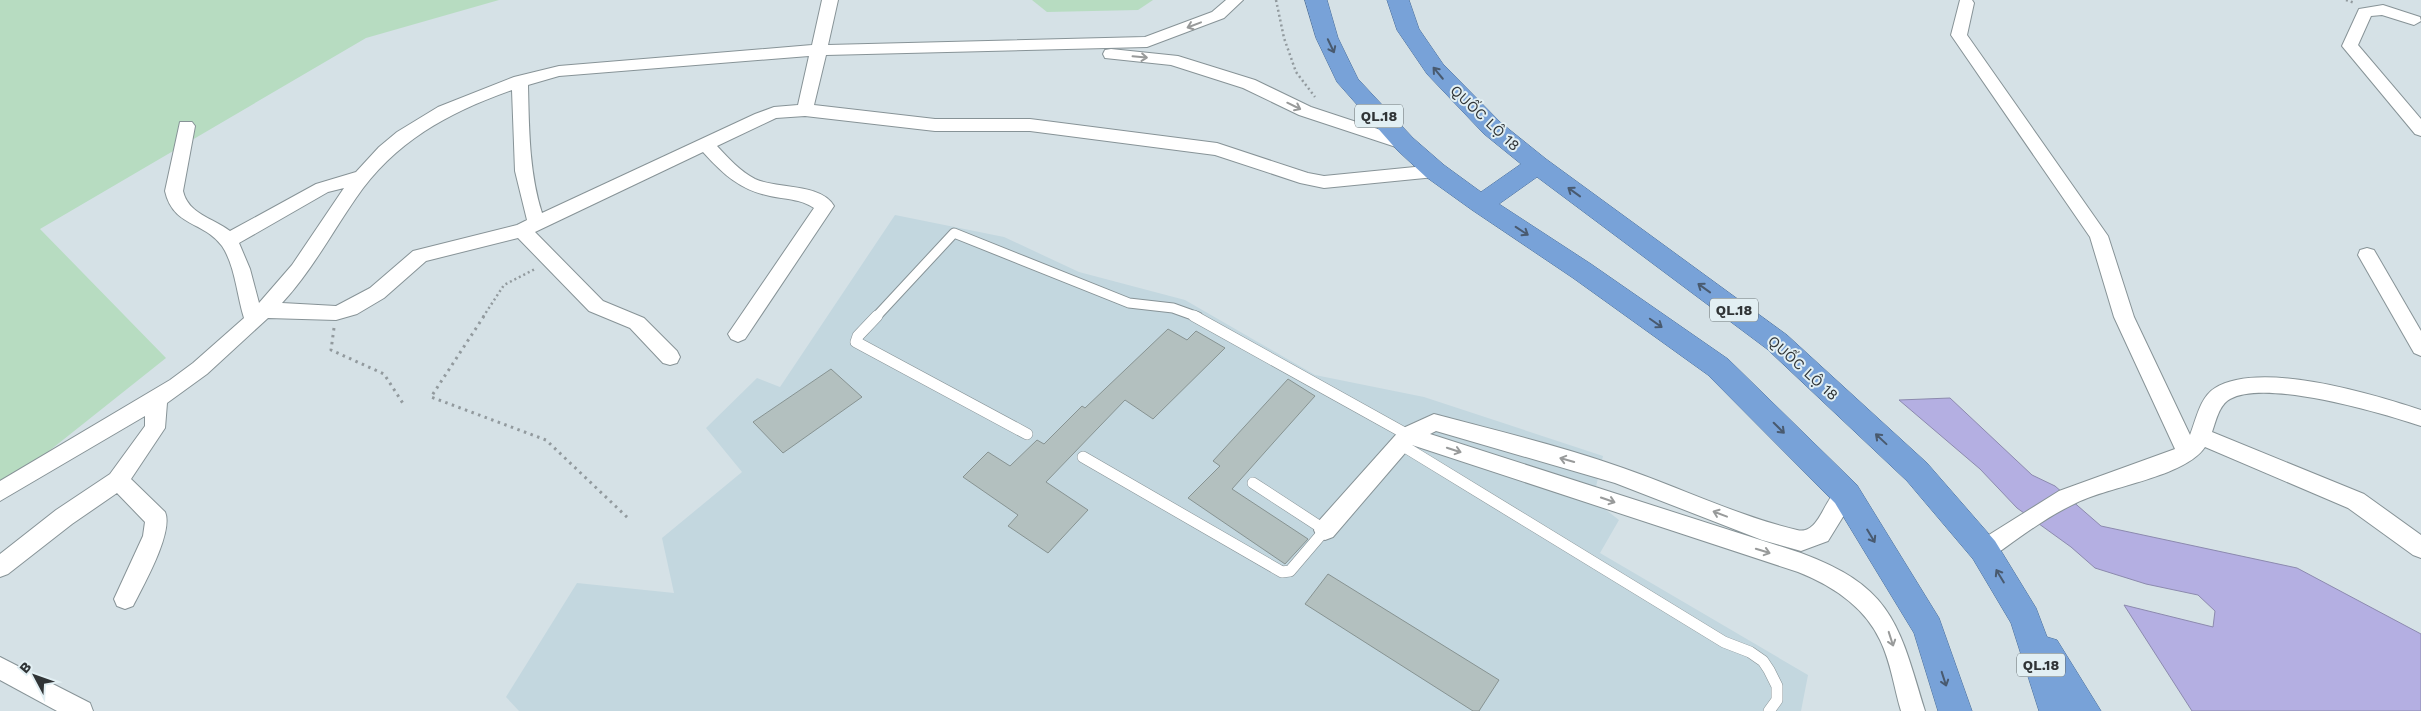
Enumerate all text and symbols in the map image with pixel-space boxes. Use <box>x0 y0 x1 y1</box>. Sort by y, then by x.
one-way arrow <box>1187 20 1202 30</box>
one-way arrow <box>1327 38 1336 53</box>
one-way arrow <box>1132 52 1148 62</box>
one-way arrow <box>1432 66 1444 79</box>
street label: QUỐC LỘ 18 <box>1447 80 1525 155</box>
one-way arrow <box>1286 101 1301 111</box>
road number: QL.18 <box>1355 104 1403 128</box>
one-way arrow <box>1567 187 1581 197</box>
one-way arrow <box>1514 226 1528 236</box>
one-way arrow <box>1698 283 1712 294</box>
road number: QL.18 <box>1710 298 1758 322</box>
one-way arrow <box>1648 318 1662 328</box>
street label: QUỐC LỘ 18 <box>1764 330 1843 404</box>
one-way arrow <box>1773 422 1785 434</box>
one-way arrow <box>1875 433 1887 445</box>
one-way arrow <box>1446 445 1462 455</box>
one-way arrow <box>1559 455 1575 465</box>
one-way arrow <box>1600 496 1616 505</box>
one-way arrow <box>1713 509 1728 518</box>
one-way arrow <box>1866 528 1876 542</box>
one-way arrow <box>1754 547 1770 557</box>
one-way arrow <box>1995 570 2005 584</box>
one-way arrow <box>1887 631 1896 646</box>
north arrow <box>10 651 60 701</box>
road number: QL.18 <box>2017 654 2065 676</box>
text: B <box>16 658 35 676</box>
one-way arrow <box>1940 671 1950 687</box>

